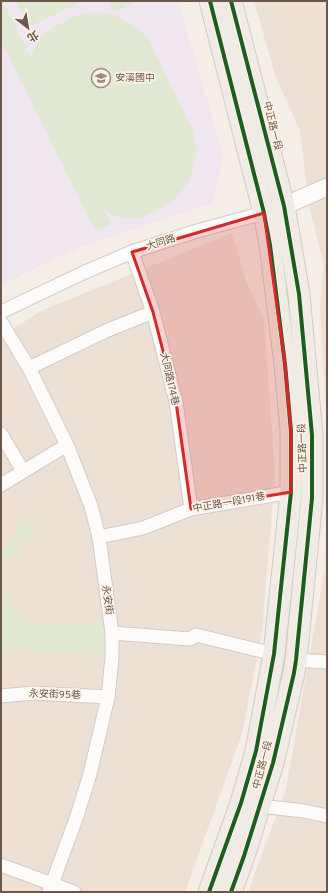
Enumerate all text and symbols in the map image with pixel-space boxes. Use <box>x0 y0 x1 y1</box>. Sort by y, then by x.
north arrow <box>8 8 48 48</box>
text: 北 <box>24 27 41 45</box>
school or university icon: 安溪國中 <box>90 67 112 89</box>
place label: 安溪國中 <box>115 72 155 85</box>
street label: 中正路一段 <box>260 100 284 152</box>
street label: 大同路 <box>145 232 177 254</box>
street label: 大同路174巷 <box>157 351 181 407</box>
street label: 中正路一段 <box>296 423 310 473</box>
street label: 中正路一段191巷 <box>192 490 266 516</box>
street label: 永安街 <box>98 584 116 616</box>
street label: 永安街95巷 <box>29 688 81 702</box>
street label: 中正路一段 <box>250 739 276 791</box>

